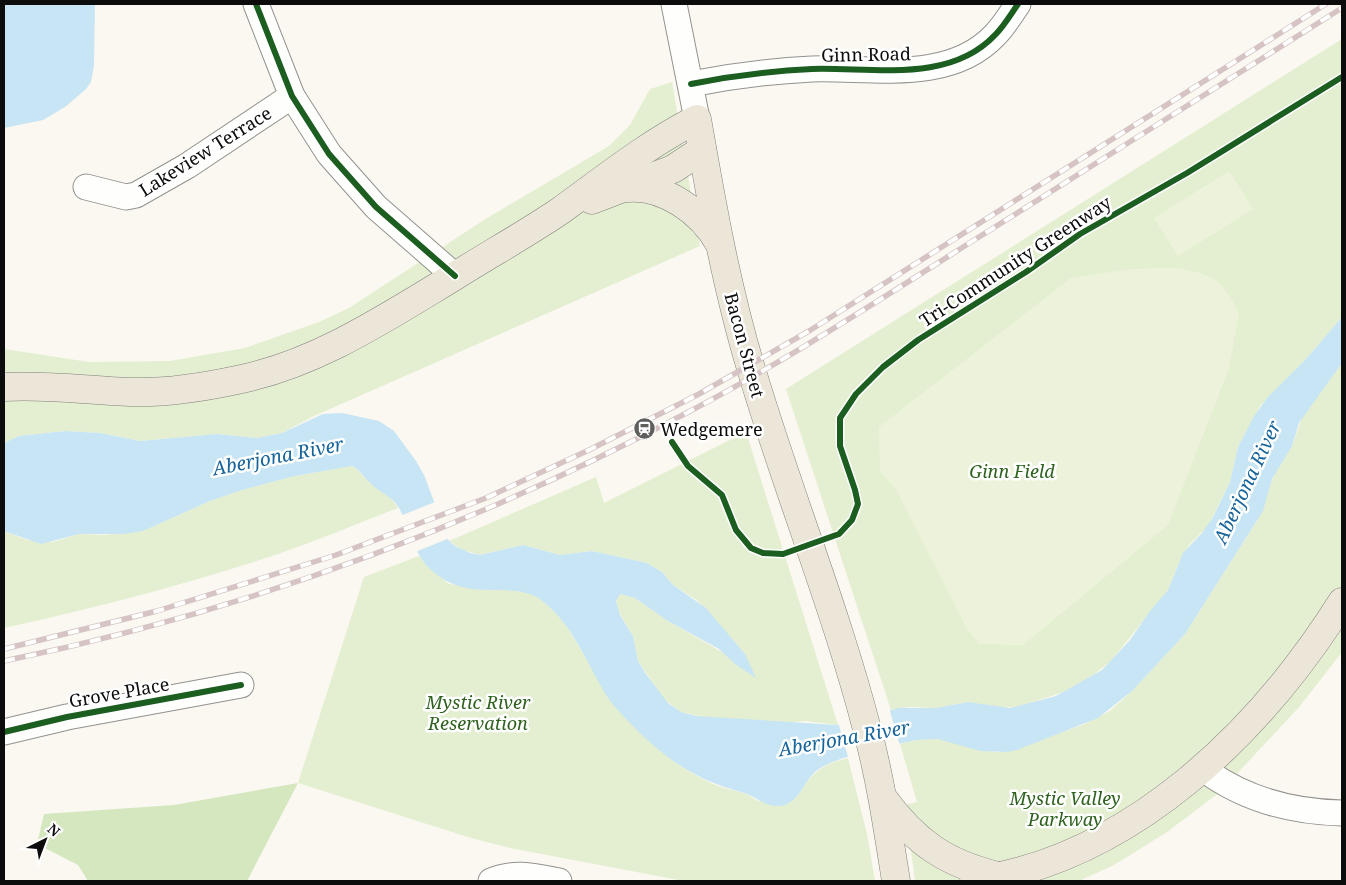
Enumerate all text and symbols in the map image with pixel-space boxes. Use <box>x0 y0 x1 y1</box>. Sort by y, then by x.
street label: Ginn Road <box>821 41 911 67</box>
street label: Lakeview Terrace <box>134 101 276 201</box>
street label: Tri-Community Greenway <box>915 190 1116 332</box>
street label: Bacon Street <box>719 290 771 400</box>
water label: Aberjona River <box>1206 416 1287 550</box>
station icon: Wedgemere <box>632 417 656 441</box>
place label: Wedgemere <box>660 417 763 441</box>
water label: Aberjona River <box>208 431 346 482</box>
park label: Ginn Field <box>969 459 1055 483</box>
street label: Grove Place <box>67 671 171 713</box>
park label: Mystic River Reservation <box>425 690 531 735</box>
water label: Aberjona River <box>774 714 912 763</box>
park label: Mystic Valley Parkway <box>1008 786 1121 831</box>
north arrow <box>20 815 70 865</box>
text: N <box>44 819 64 841</box>

